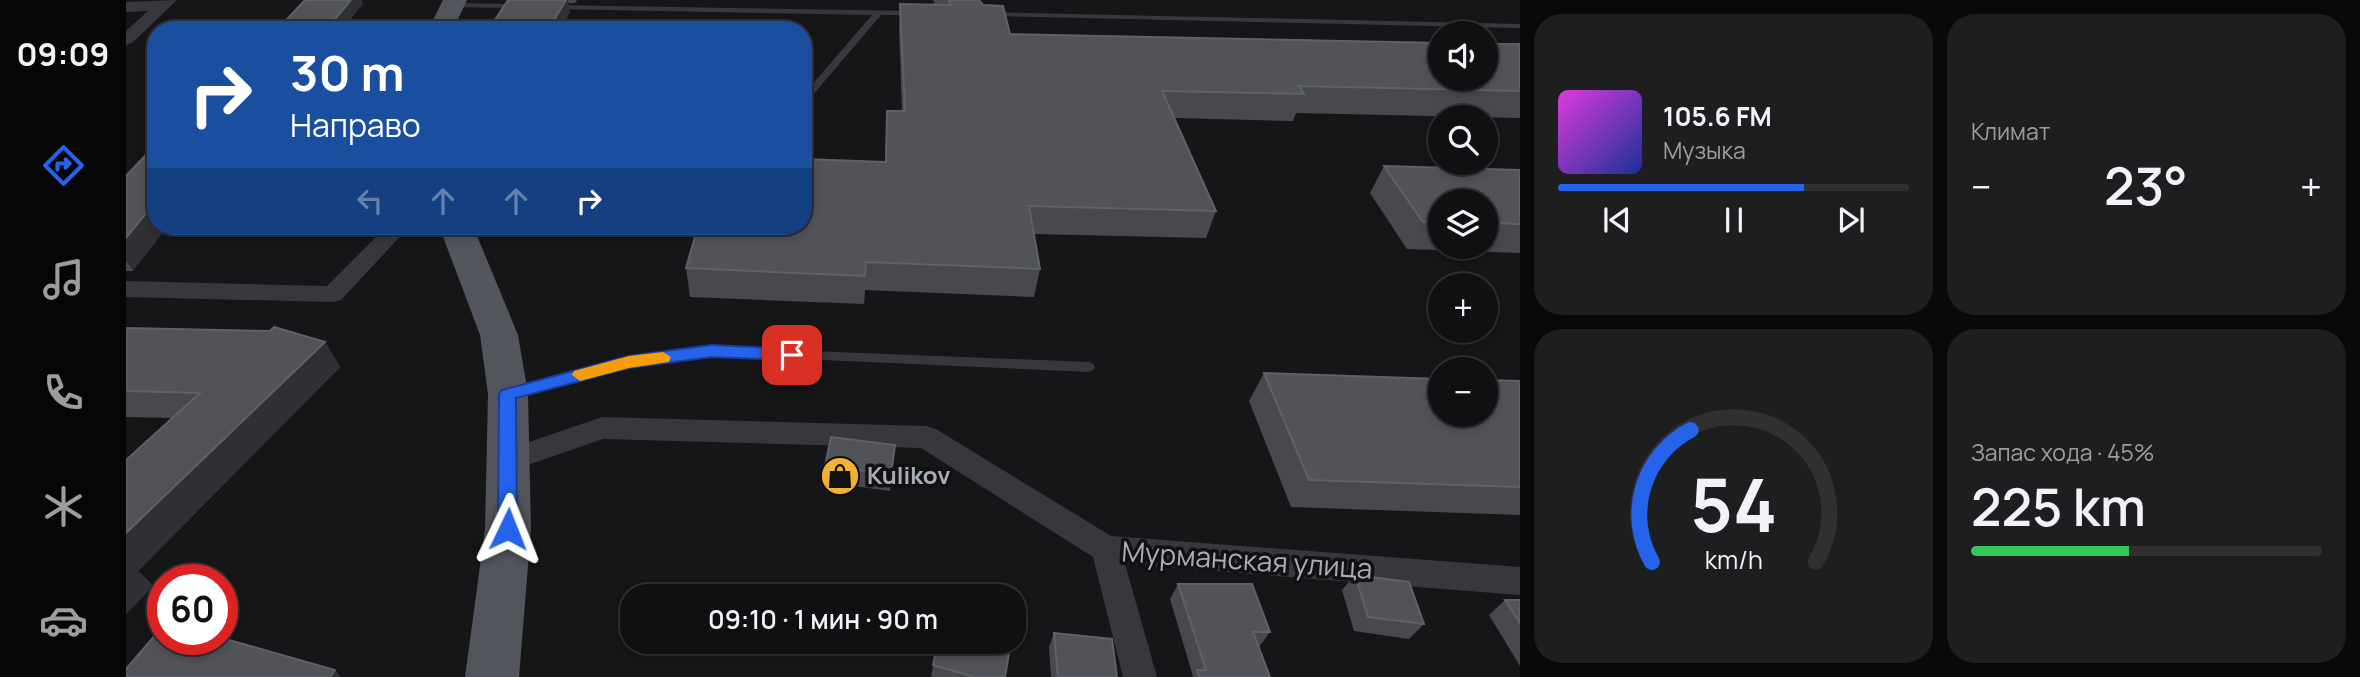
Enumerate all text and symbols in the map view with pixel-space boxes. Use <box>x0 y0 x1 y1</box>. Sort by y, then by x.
map controls <box>1428 21 1498 427</box>
button: sound <box>1428 21 1498 91</box>
text: 09:09 <box>17 32 109 76</box>
text: 30 m <box>290 39 405 106</box>
icon: right <box>175 49 266 140</box>
text: 105.6 FM <box>1663 98 1772 134</box>
text: Направо <box>290 103 421 147</box>
button: search <box>1428 105 1498 175</box>
text: Климат <box>1971 115 2050 147</box>
text: Музыка <box>1663 134 1746 166</box>
icon: directions <box>39 141 88 190</box>
text: 23° <box>2104 150 2188 221</box>
text: − <box>1971 160 1992 212</box>
text: + <box>2300 160 2322 212</box>
icon: left <box>351 182 389 220</box>
icon: ahead <box>424 182 462 220</box>
icon: ahead <box>497 182 535 220</box>
icon: right <box>570 182 608 220</box>
button: layers <box>1428 189 1498 259</box>
icon: previous <box>1598 201 1636 239</box>
icon: pause <box>1715 201 1753 239</box>
icon: next <box>1832 201 1870 239</box>
icon: music <box>39 255 88 304</box>
button: + <box>1428 273 1498 343</box>
pin <box>762 325 822 385</box>
icon: arrive <box>773 336 811 374</box>
button: − <box>1428 357 1498 427</box>
icon: phone <box>39 368 88 417</box>
text: Запас хода · 45% <box>1971 436 2154 468</box>
text: 54 <box>1690 454 1777 554</box>
shop icon: Kulikov <box>819 455 861 497</box>
place label: Kulikov <box>867 458 950 491</box>
text: 225 km <box>1971 471 2146 542</box>
icon: climate <box>39 482 88 531</box>
position arrow <box>471 492 545 566</box>
street label: Мурманская улица <box>1120 531 1374 587</box>
text: km/h <box>1704 542 1763 577</box>
speed limit sign: 60 <box>147 564 238 655</box>
icon: car <box>39 596 88 645</box>
text: 09:10 · 1 мин · 90 m <box>708 601 938 637</box>

